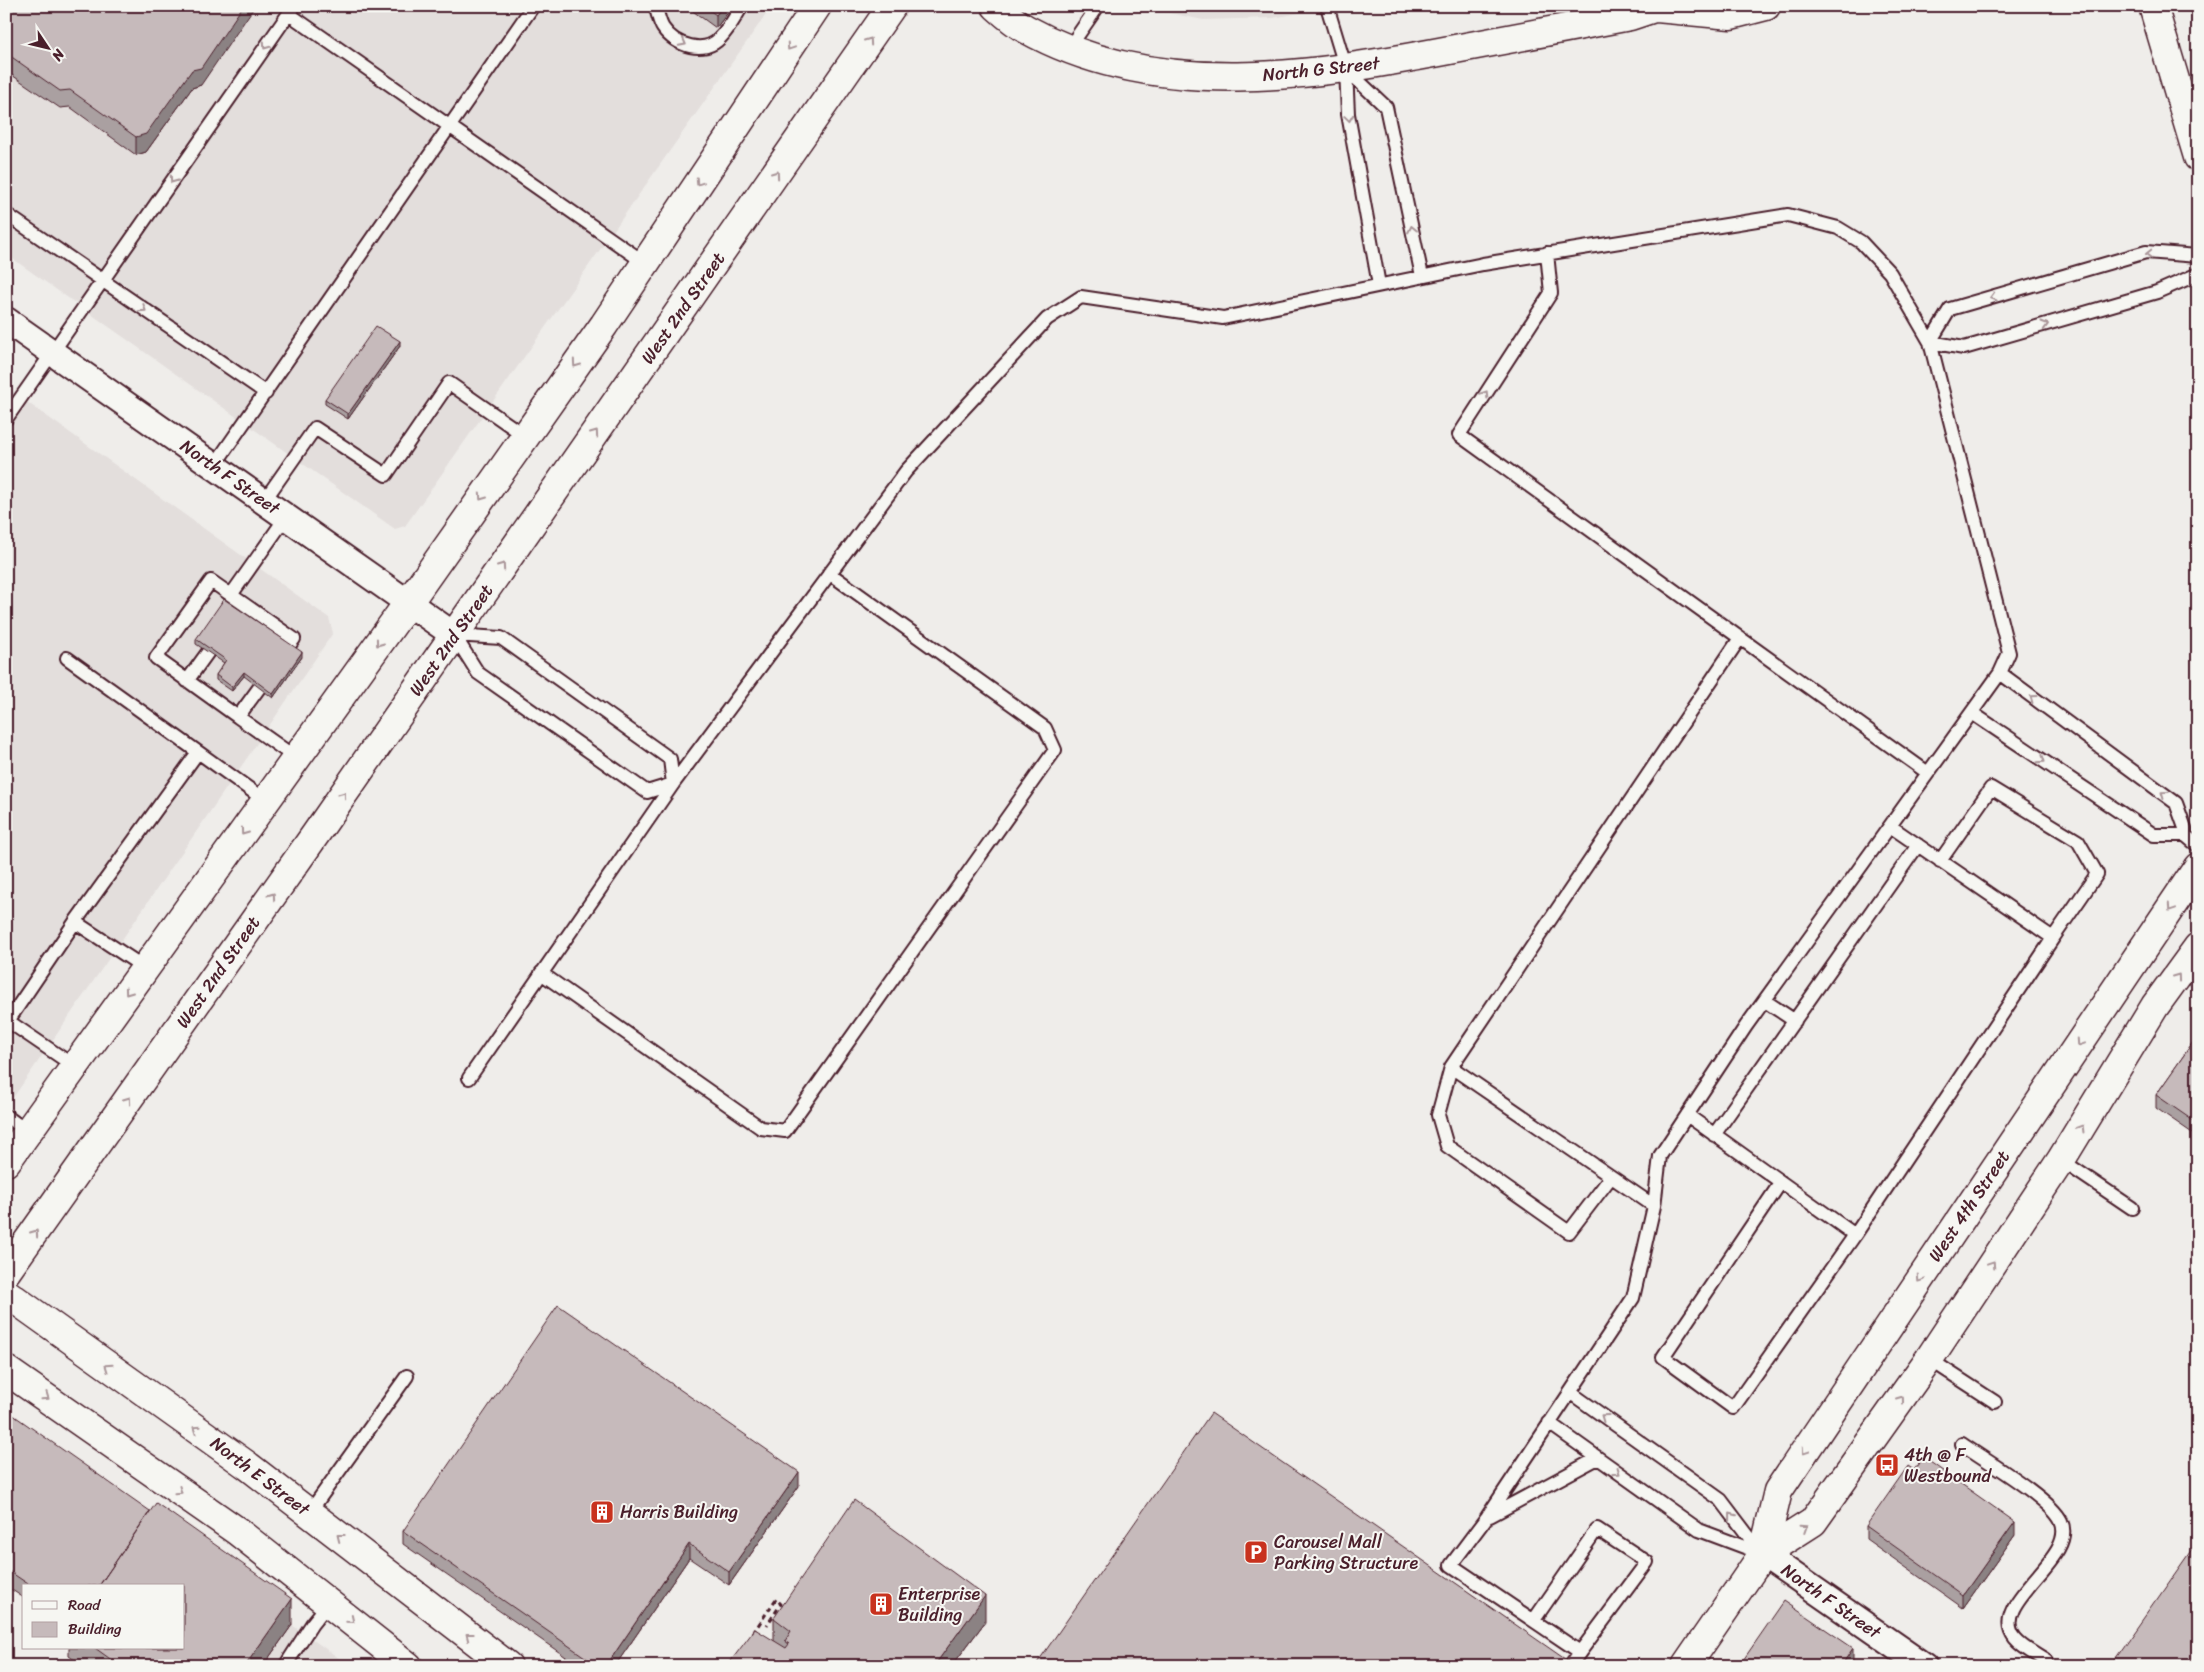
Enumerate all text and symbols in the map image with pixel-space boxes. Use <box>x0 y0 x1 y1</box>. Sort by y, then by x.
north arrow <box>22 22 72 72</box>
one-way arrow <box>678 37 687 47</box>
one-way arrow <box>863 37 872 46</box>
one-way arrow <box>263 40 272 50</box>
one-way arrow <box>787 41 796 50</box>
text: N <box>45 43 72 67</box>
street label: North G Street <box>1261 47 1382 91</box>
one-way arrow <box>1343 114 1354 122</box>
one-way arrow <box>770 170 779 180</box>
one-way arrow <box>170 174 179 183</box>
one-way arrow <box>696 176 705 185</box>
one-way arrow <box>1407 224 1418 233</box>
street label: West 2nd Street <box>632 245 734 371</box>
one-way arrow <box>2145 249 2153 259</box>
one-way arrow <box>1989 291 1997 301</box>
one-way arrow <box>138 302 147 312</box>
one-way arrow <box>2041 320 2049 330</box>
one-way arrow <box>573 359 582 368</box>
one-way arrow <box>1479 391 1488 400</box>
one-way arrow <box>589 429 598 439</box>
street label: North F Street <box>173 431 287 524</box>
one-way arrow <box>479 491 488 501</box>
one-way arrow <box>496 562 505 572</box>
street label: West 2nd Street <box>400 577 502 703</box>
one-way arrow <box>377 637 385 646</box>
one-way arrow <box>2029 695 2039 704</box>
one-way arrow <box>2036 754 2045 763</box>
one-way arrow <box>337 791 346 801</box>
one-way arrow <box>2161 792 2170 800</box>
one-way arrow <box>241 826 250 835</box>
one-way arrow <box>266 892 275 901</box>
one-way arrow <box>2167 903 2177 912</box>
street label: West 2nd Street <box>167 909 269 1035</box>
one-way arrow <box>2171 974 2179 983</box>
one-way arrow <box>125 986 134 996</box>
one-way arrow <box>2077 1037 2086 1046</box>
one-way arrow <box>122 1096 131 1106</box>
one-way arrow <box>2074 1124 2084 1133</box>
street label: West 4th Street <box>1920 1143 2019 1269</box>
one-way arrow <box>29 1229 38 1239</box>
one-way arrow <box>1986 1260 1995 1270</box>
one-way arrow <box>1917 1274 1927 1283</box>
one-way arrow <box>104 1364 114 1373</box>
one-way arrow <box>40 1391 50 1400</box>
one-way arrow <box>1895 1395 1904 1405</box>
one-way arrow <box>1600 1414 1610 1423</box>
one-way arrow <box>192 1426 202 1435</box>
street label: North E Street <box>203 1428 317 1525</box>
place label: 4th @ F Westbound <box>1904 1439 1992 1492</box>
one-way arrow <box>1802 1445 1811 1454</box>
bus stop icon: 4th @ F Westbound <box>1874 1452 1900 1478</box>
one-way arrow <box>1611 1466 1621 1475</box>
one-way arrow <box>173 1485 183 1494</box>
place label: Harris Building <box>620 1496 738 1528</box>
building icon: Harris Building <box>589 1499 615 1525</box>
one-way arrow <box>1730 1513 1738 1522</box>
one-way arrow <box>1798 1525 1807 1534</box>
place label: Carousel Mall Parking Structure <box>1274 1526 1418 1579</box>
one-way arrow <box>337 1534 346 1542</box>
parking icon: Carousel Mall Parking Structure <box>1243 1539 1269 1565</box>
street label: North F Street <box>1774 1555 1888 1648</box>
place label: Enterprise Building <box>898 1578 980 1631</box>
legend <box>22 1584 185 1650</box>
building icon: Enterprise Building <box>868 1591 894 1617</box>
text: Road <box>68 1592 101 1618</box>
one-way arrow <box>345 1615 354 1623</box>
text: Building <box>68 1616 122 1642</box>
one-way arrow <box>466 1634 475 1642</box>

